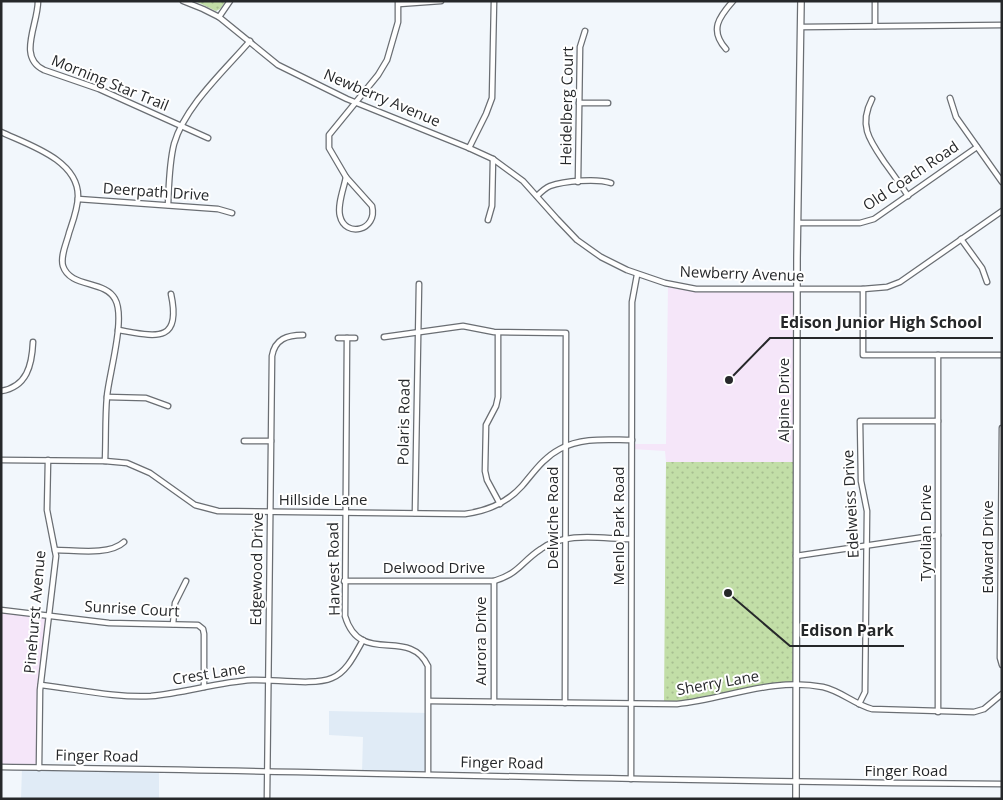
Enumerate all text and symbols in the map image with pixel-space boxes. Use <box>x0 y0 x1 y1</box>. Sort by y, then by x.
street label: Heidelberg Court <box>555 46 577 166</box>
street label: Morning Star Trail <box>49 49 172 115</box>
street label: Newberry Avenue <box>321 63 444 131</box>
street label: Old Coach Road <box>859 136 962 215</box>
street label: Deerpath Drive <box>102 177 210 205</box>
street label: Newberry Avenue <box>679 261 805 285</box>
callout: Edison Junior High School <box>770 307 993 338</box>
text: Edison Junior High School <box>780 311 982 333</box>
street label: Alpine Drive <box>773 358 793 442</box>
street label: Polaris Road <box>392 378 414 466</box>
street label: Edelweiss Drive <box>837 449 863 559</box>
street label: Delwiche Road <box>542 466 562 570</box>
street label: Menlo Park Road <box>608 467 628 585</box>
street label: Tyrolian Drive <box>915 485 935 581</box>
street label: Hillside Lane <box>279 489 367 509</box>
street label: Edward Drive <box>977 500 997 594</box>
street label: Edgewood Drive <box>245 512 267 626</box>
street label: Harvest Road <box>322 522 344 616</box>
street label: Pinehurst Avenue <box>19 549 49 674</box>
street label: Delwood Drive <box>383 557 485 577</box>
street label: Sunrise Court <box>84 596 180 620</box>
street label: Aurora Drive <box>470 597 490 685</box>
callout: Edison Park <box>790 615 904 646</box>
text: Edison Park <box>800 619 894 641</box>
street label: Crest Lane <box>171 657 247 689</box>
street label: Sherry Lane <box>675 665 761 699</box>
street label: Finger Road <box>55 744 139 766</box>
street label: Finger Road <box>460 751 544 773</box>
street label: Finger Road <box>864 760 948 780</box>

